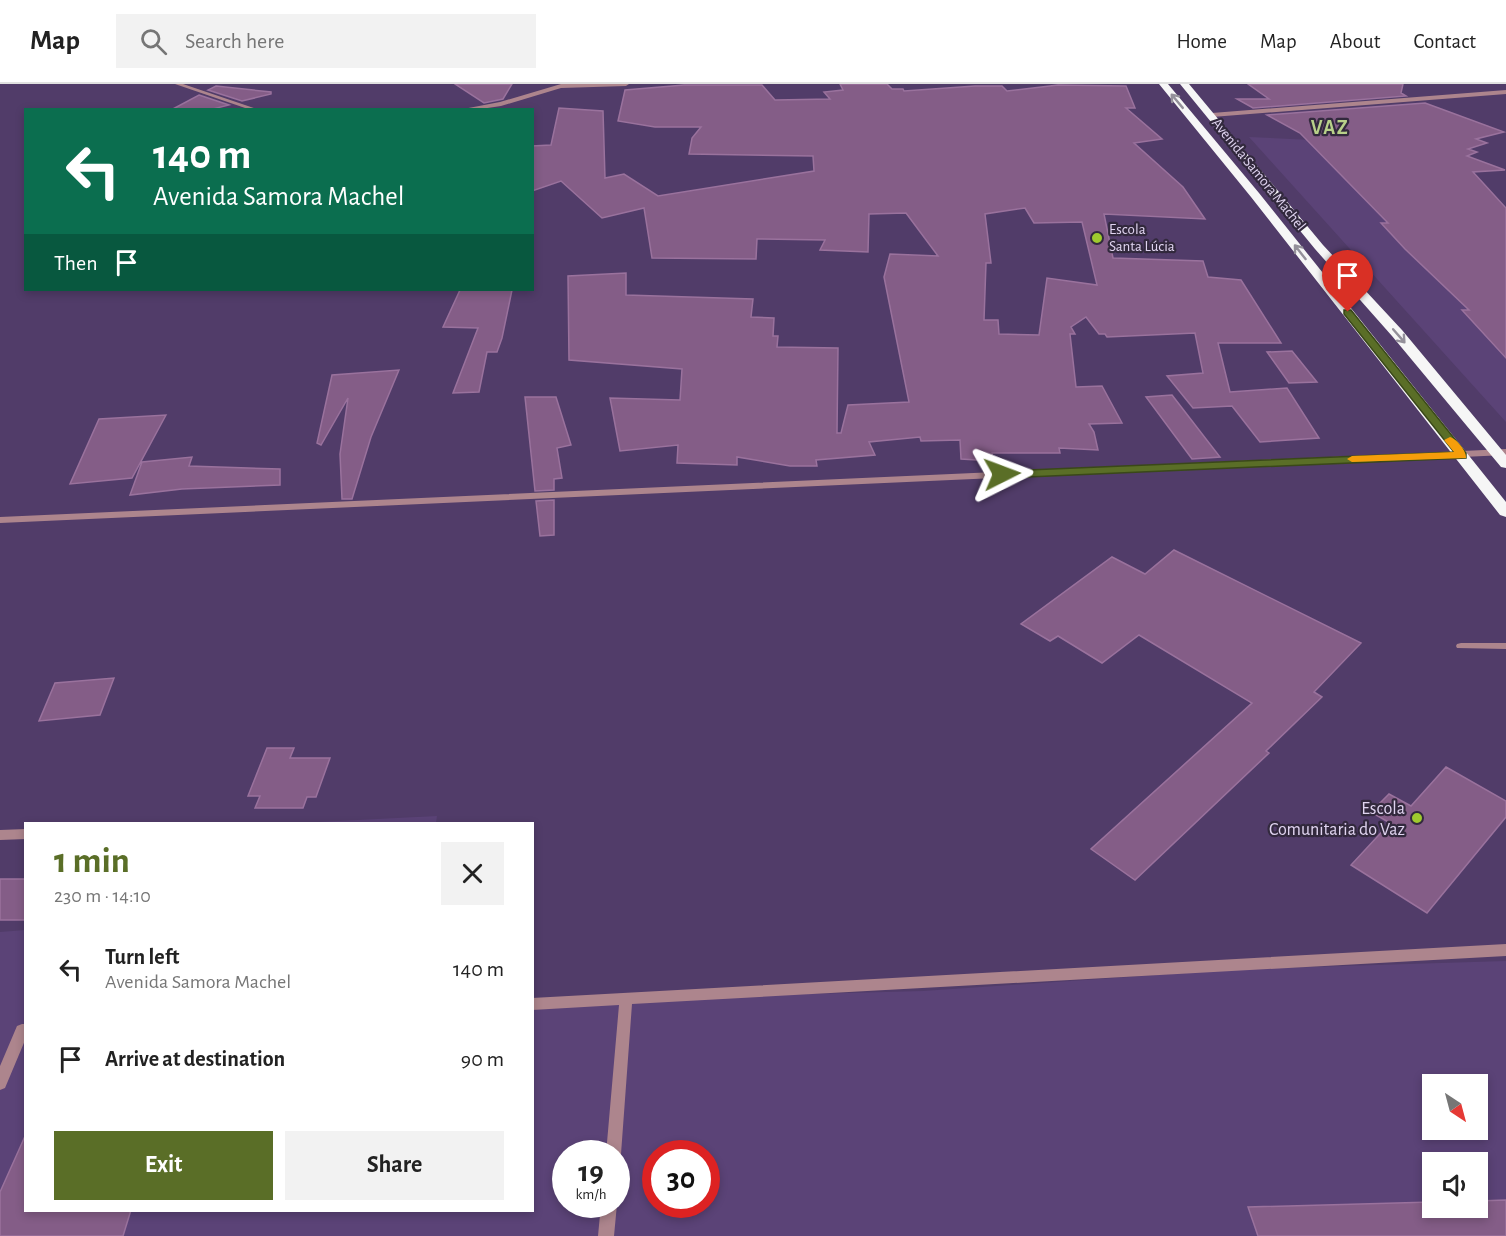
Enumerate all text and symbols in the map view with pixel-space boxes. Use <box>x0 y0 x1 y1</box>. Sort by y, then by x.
search box <box>116 14 536 68</box>
icon: search <box>137 25 170 58</box>
text: Map <box>30 27 80 55</box>
text: Search here <box>185 30 284 52</box>
text: Home <box>1176 31 1227 52</box>
text: Map <box>1260 31 1297 52</box>
text: About <box>1330 31 1380 52</box>
text: Contact <box>1413 31 1476 52</box>
one-way arrow <box>1170 94 1184 109</box>
street label: Avenida Samora Machel <box>1209 115 1308 233</box>
district label: VAZ <box>1311 118 1349 138</box>
icon: left <box>54 132 132 210</box>
text: 140 m <box>153 134 251 176</box>
text: Avenida Samora Machel <box>153 183 404 210</box>
place label: Escola Santa Lúcia <box>1109 222 1175 254</box>
marker: Escola Santa Lúcia <box>1090 231 1104 245</box>
one-way arrow <box>1293 245 1306 261</box>
icon: arrive <box>110 246 143 279</box>
pin <box>1322 250 1373 312</box>
text: Then <box>54 252 98 274</box>
icon: arrive <box>1331 259 1364 292</box>
one-way arrow <box>1393 328 1406 344</box>
position arrow <box>970 442 1034 506</box>
place label: Escola Comunitaria do Vaz <box>1269 800 1405 839</box>
marker: Escola Comunitaria do Vaz <box>1410 811 1424 825</box>
button: close <box>441 842 504 905</box>
text: 1 min <box>54 843 130 879</box>
text: 230 m · 14:10 <box>54 886 151 906</box>
text: Turn left <box>105 946 179 968</box>
icon: left <box>54 953 87 986</box>
text: 140 m <box>453 958 504 980</box>
text: Avenida Samora Machel <box>105 972 291 992</box>
icon: arrive <box>54 1043 87 1076</box>
text: Arrive at destination <box>105 1048 285 1070</box>
text: 90 m <box>461 1048 504 1070</box>
north arrow <box>1422 1074 1488 1140</box>
map controls <box>1422 1074 1488 1218</box>
button: Exit <box>54 1131 273 1200</box>
button: Share <box>285 1131 504 1200</box>
speed limit sign: 30 <box>642 1140 720 1218</box>
button: sound <box>1422 1152 1488 1218</box>
text: 19 <box>578 1157 604 1187</box>
text: km/h <box>576 1187 606 1202</box>

